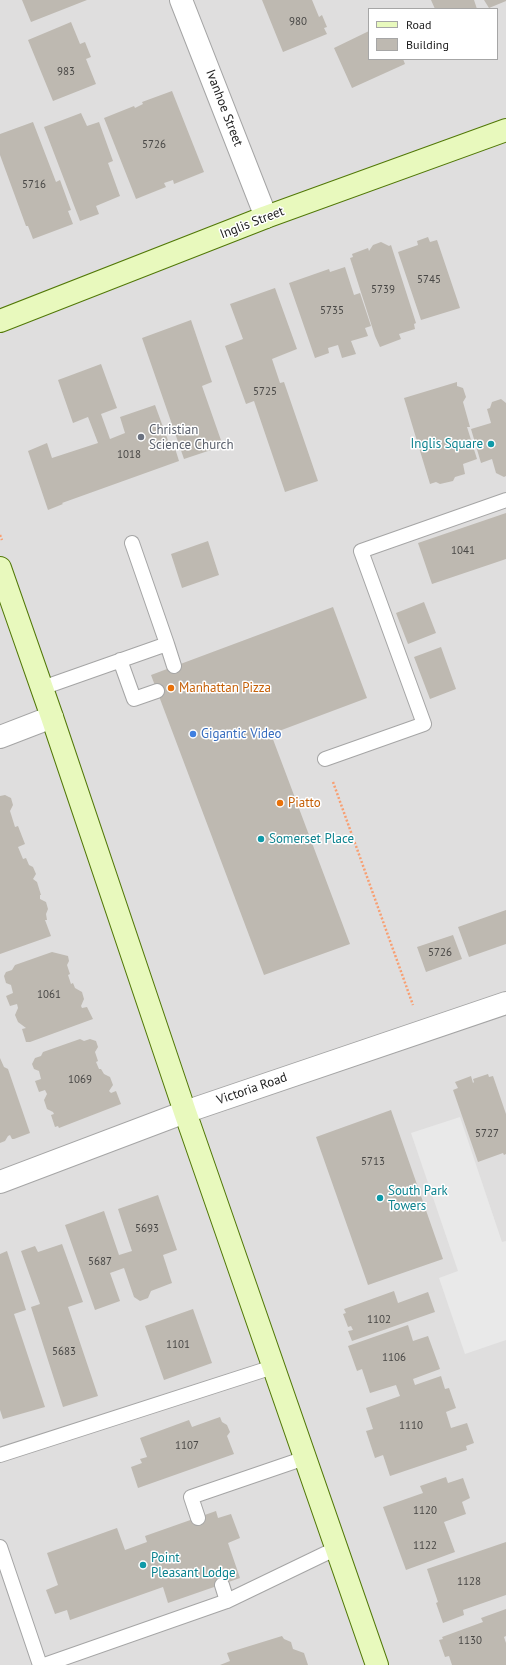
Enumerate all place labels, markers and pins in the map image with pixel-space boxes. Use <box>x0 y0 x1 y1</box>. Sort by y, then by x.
place label: Christian Science Church <box>149 422 234 453</box>
marker: Christian Science Church <box>136 432 146 442</box>
place label: Inglis Square <box>411 436 483 452</box>
marker: Inglis Square <box>486 439 496 449</box>
place label: Manhattan Pizza <box>179 680 271 696</box>
marker: Manhattan Pizza <box>166 683 176 693</box>
place label: Gigantic Video <box>201 726 281 742</box>
marker: Gigantic Video <box>188 729 198 739</box>
place label: Piatto <box>288 795 321 811</box>
marker: Piatto <box>275 798 285 808</box>
place label: Somerset Place <box>269 831 354 847</box>
marker: Somerset Place <box>256 834 266 844</box>
place label: South Park Towers <box>388 1183 448 1214</box>
marker: South Park Towers <box>375 1193 385 1203</box>
place label: Point Pleasant Lodge <box>151 1550 236 1581</box>
marker: Point Pleasant Lodge <box>138 1560 148 1570</box>

